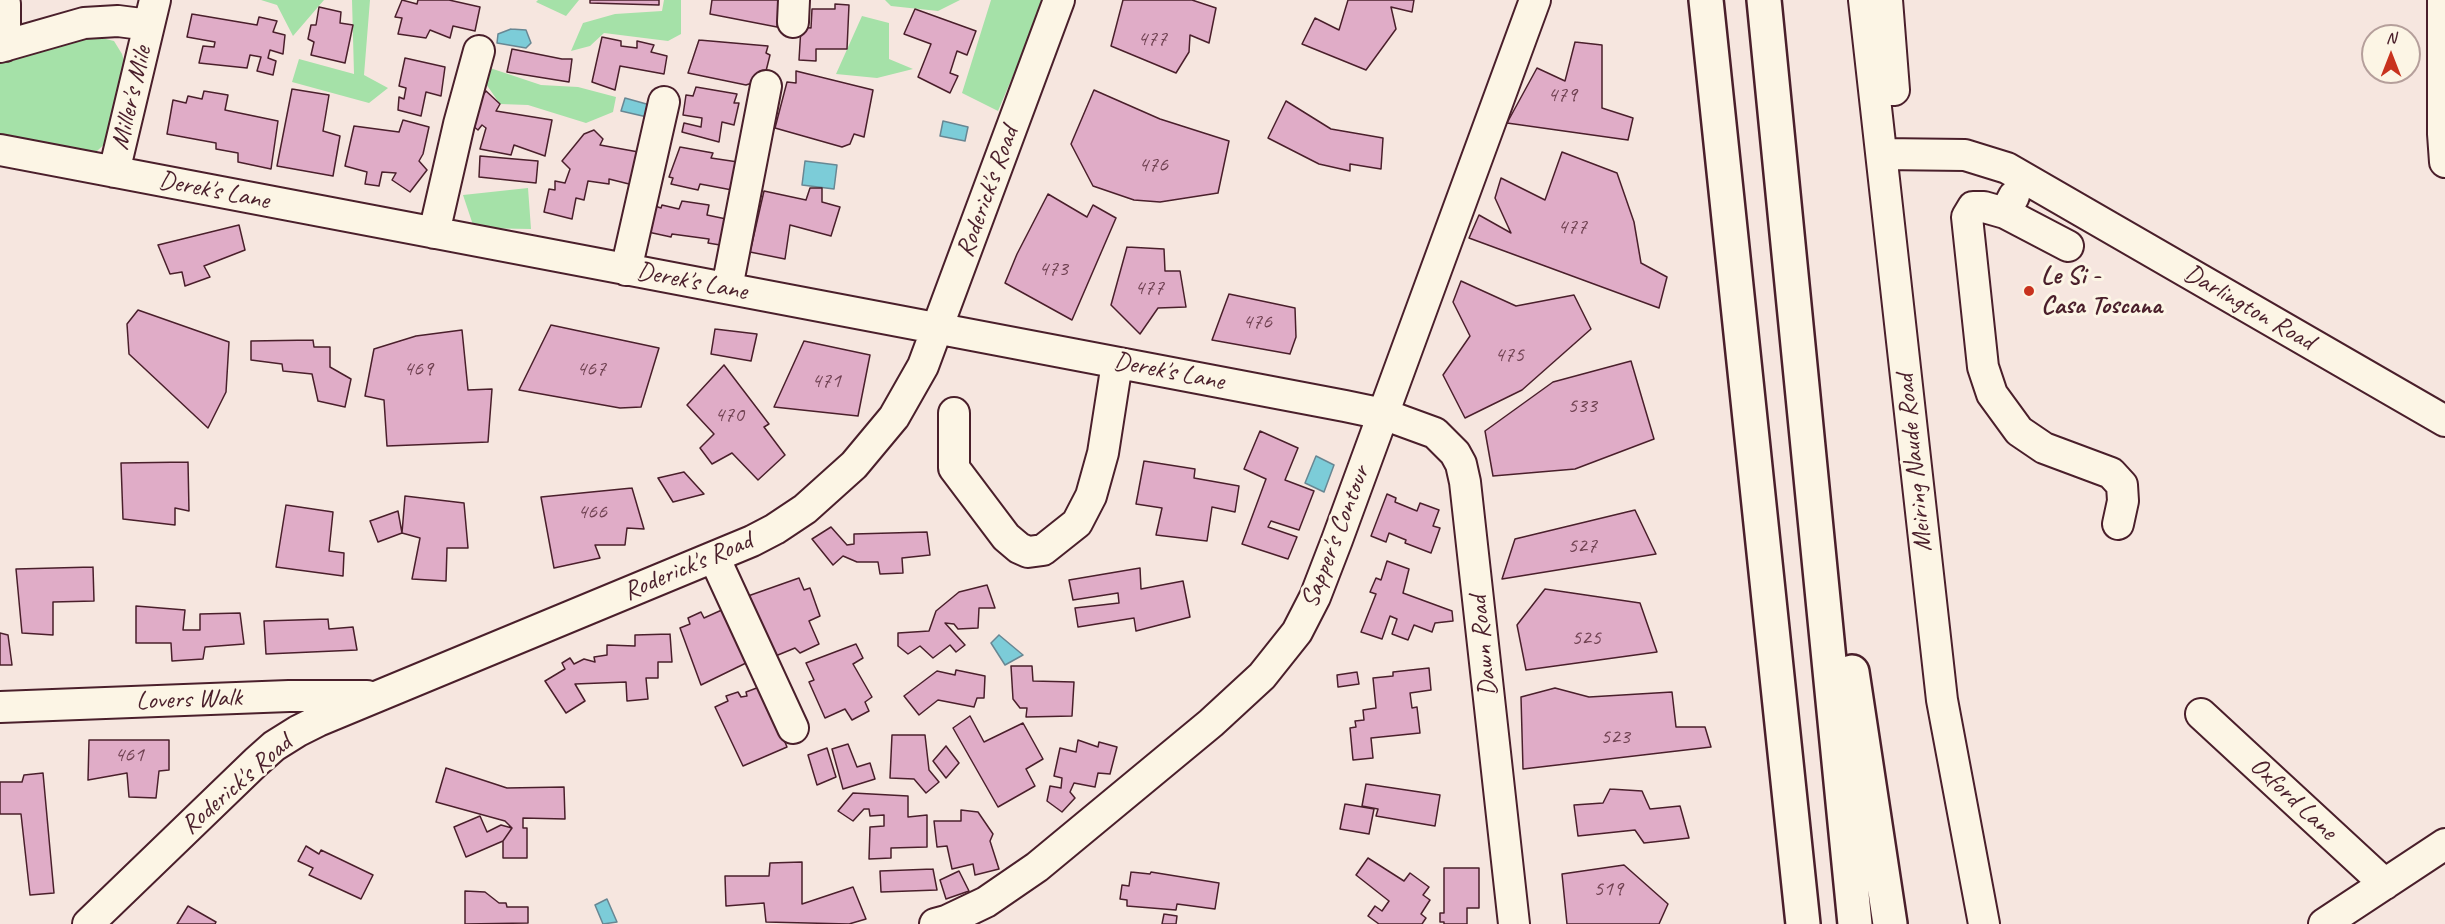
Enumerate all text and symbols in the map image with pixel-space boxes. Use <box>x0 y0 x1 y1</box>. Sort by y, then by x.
north arrow <box>2361 24 2421 84</box>
house number: 477 <box>1137 26 1167 52</box>
text: N <box>2386 28 2396 48</box>
street label: Miller's Mile <box>105 43 159 153</box>
house number: 479 <box>1547 82 1577 108</box>
street label: Roderick's Road <box>950 122 1026 262</box>
house number: 476 <box>1138 152 1168 178</box>
street label: Derek's Lane <box>156 165 272 217</box>
house number: 477 <box>1557 214 1587 240</box>
street label: Derek's Lane <box>634 256 750 308</box>
house number: 473 <box>1038 256 1068 282</box>
street label: Darlington Road <box>2178 258 2320 358</box>
place label: Le Si - Casa Toscana <box>2041 260 2162 322</box>
house number: 477 <box>1134 275 1164 301</box>
marker: Le Si - Casa Toscana <box>2022 284 2036 298</box>
house number: 476 <box>1242 309 1272 335</box>
house number: 475 <box>1494 342 1524 368</box>
street label: Derek's Lane <box>1111 346 1227 398</box>
house number: 469 <box>403 356 433 382</box>
house number: 467 <box>576 356 606 382</box>
house number: 471 <box>811 368 841 394</box>
street label: Meiring Naude Road <box>1890 373 1940 553</box>
house number: 533 <box>1567 393 1597 419</box>
house number: 470 <box>714 402 744 428</box>
street label: Sapper's Contour <box>1295 462 1377 612</box>
house number: 466 <box>577 499 607 525</box>
street label: Roderick's Road <box>619 526 757 608</box>
house number: 527 <box>1567 533 1597 559</box>
street label: Dawn Road <box>1463 594 1505 698</box>
house number: 525 <box>1571 625 1601 651</box>
street label: Lovers Walk <box>136 683 242 717</box>
house number: 523 <box>1600 724 1630 750</box>
street label: Roderick's Road <box>175 728 299 842</box>
house number: 461 <box>114 742 144 768</box>
street label: Oxford Lane <box>2243 751 2343 847</box>
house number: 519 <box>1593 876 1623 902</box>

